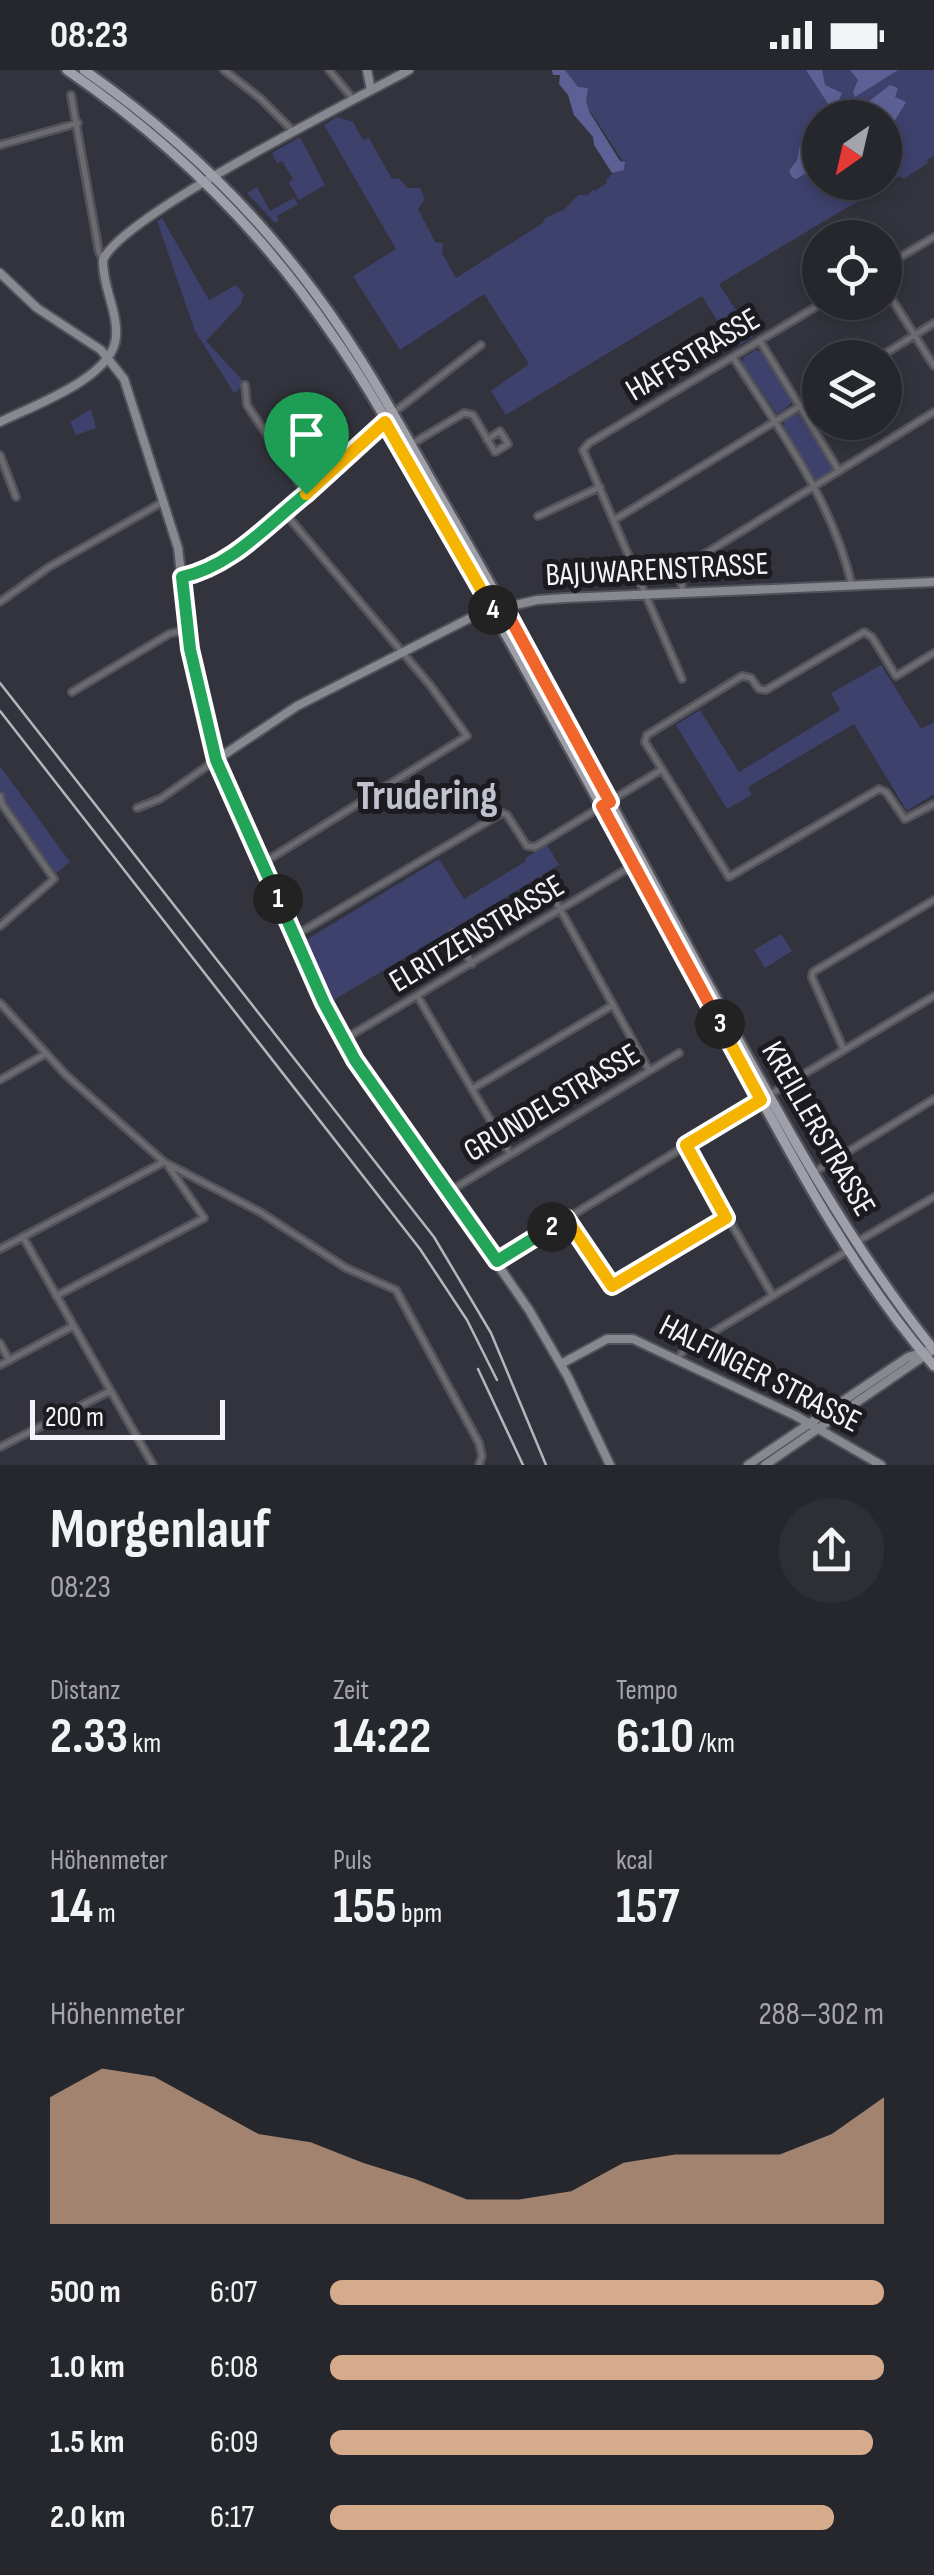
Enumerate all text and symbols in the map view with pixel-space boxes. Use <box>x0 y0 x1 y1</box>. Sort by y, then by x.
text: 08:23 <box>50 13 128 58</box>
north arrow <box>802 100 902 200</box>
map controls <box>802 100 902 440</box>
button: locate <box>802 220 902 320</box>
street label: HAFFSTRASSE <box>619 300 767 410</box>
button: layers <box>802 340 902 440</box>
pin <box>264 392 349 495</box>
icon: arrive <box>279 407 334 462</box>
street label: BAJUWARENSTRASSE <box>544 545 770 595</box>
pin: 4 <box>468 585 518 635</box>
text: 4 <box>486 593 500 626</box>
district label: Trudering <box>356 771 498 822</box>
street label: ELRITZENSTRASSE <box>383 867 571 1001</box>
pin: 1 <box>253 874 303 924</box>
text: 1 <box>273 882 283 915</box>
pin: 3 <box>695 999 745 1049</box>
text: 3 <box>714 1007 726 1040</box>
street label: GRUNDELSTRASSE <box>457 1035 647 1171</box>
street label: KREILLERSTRASSE <box>752 1035 884 1223</box>
pin: 2 <box>527 1202 577 1252</box>
text: 2 <box>546 1210 558 1243</box>
street label: HALFINGER STRASSE <box>653 1306 867 1442</box>
scale bar <box>30 1395 225 1440</box>
text: 200 m <box>45 1401 104 1434</box>
text: Morgenlauf <box>50 1497 270 1564</box>
button: share <box>779 1498 884 1603</box>
text: 08:23 <box>50 1568 111 1607</box>
text: Distanz <box>50 1674 120 1707</box>
text: Zeit <box>333 1674 369 1707</box>
text: Tempo <box>616 1674 678 1707</box>
text: 2.33 <box>50 1707 128 1767</box>
text: 14:22 <box>333 1707 431 1767</box>
text: 6:10 <box>616 1707 694 1767</box>
text: km <box>128 1727 161 1760</box>
text: /km <box>694 1727 735 1760</box>
text: Höhenmeter <box>50 1844 168 1877</box>
text: Puls <box>333 1844 372 1877</box>
text: kcal <box>616 1844 653 1877</box>
text: 14 <box>50 1877 93 1937</box>
text: 155 <box>333 1877 397 1937</box>
text: 157 <box>616 1877 679 1937</box>
text: m <box>93 1897 116 1930</box>
text: bpm <box>397 1897 442 1930</box>
text: Höhenmeter <box>50 1995 185 2034</box>
text: 288–302 m <box>758 1995 884 2034</box>
text: 500 m <box>50 2273 121 2312</box>
text: 6:07 <box>210 2273 257 2312</box>
text: 1.0 km <box>50 2348 125 2387</box>
text: 6:08 <box>210 2348 258 2387</box>
text: 1.5 km <box>50 2423 124 2462</box>
text: 6:09 <box>210 2423 258 2462</box>
text: 2.0 km <box>50 2498 126 2537</box>
text: 6:17 <box>210 2498 254 2537</box>

